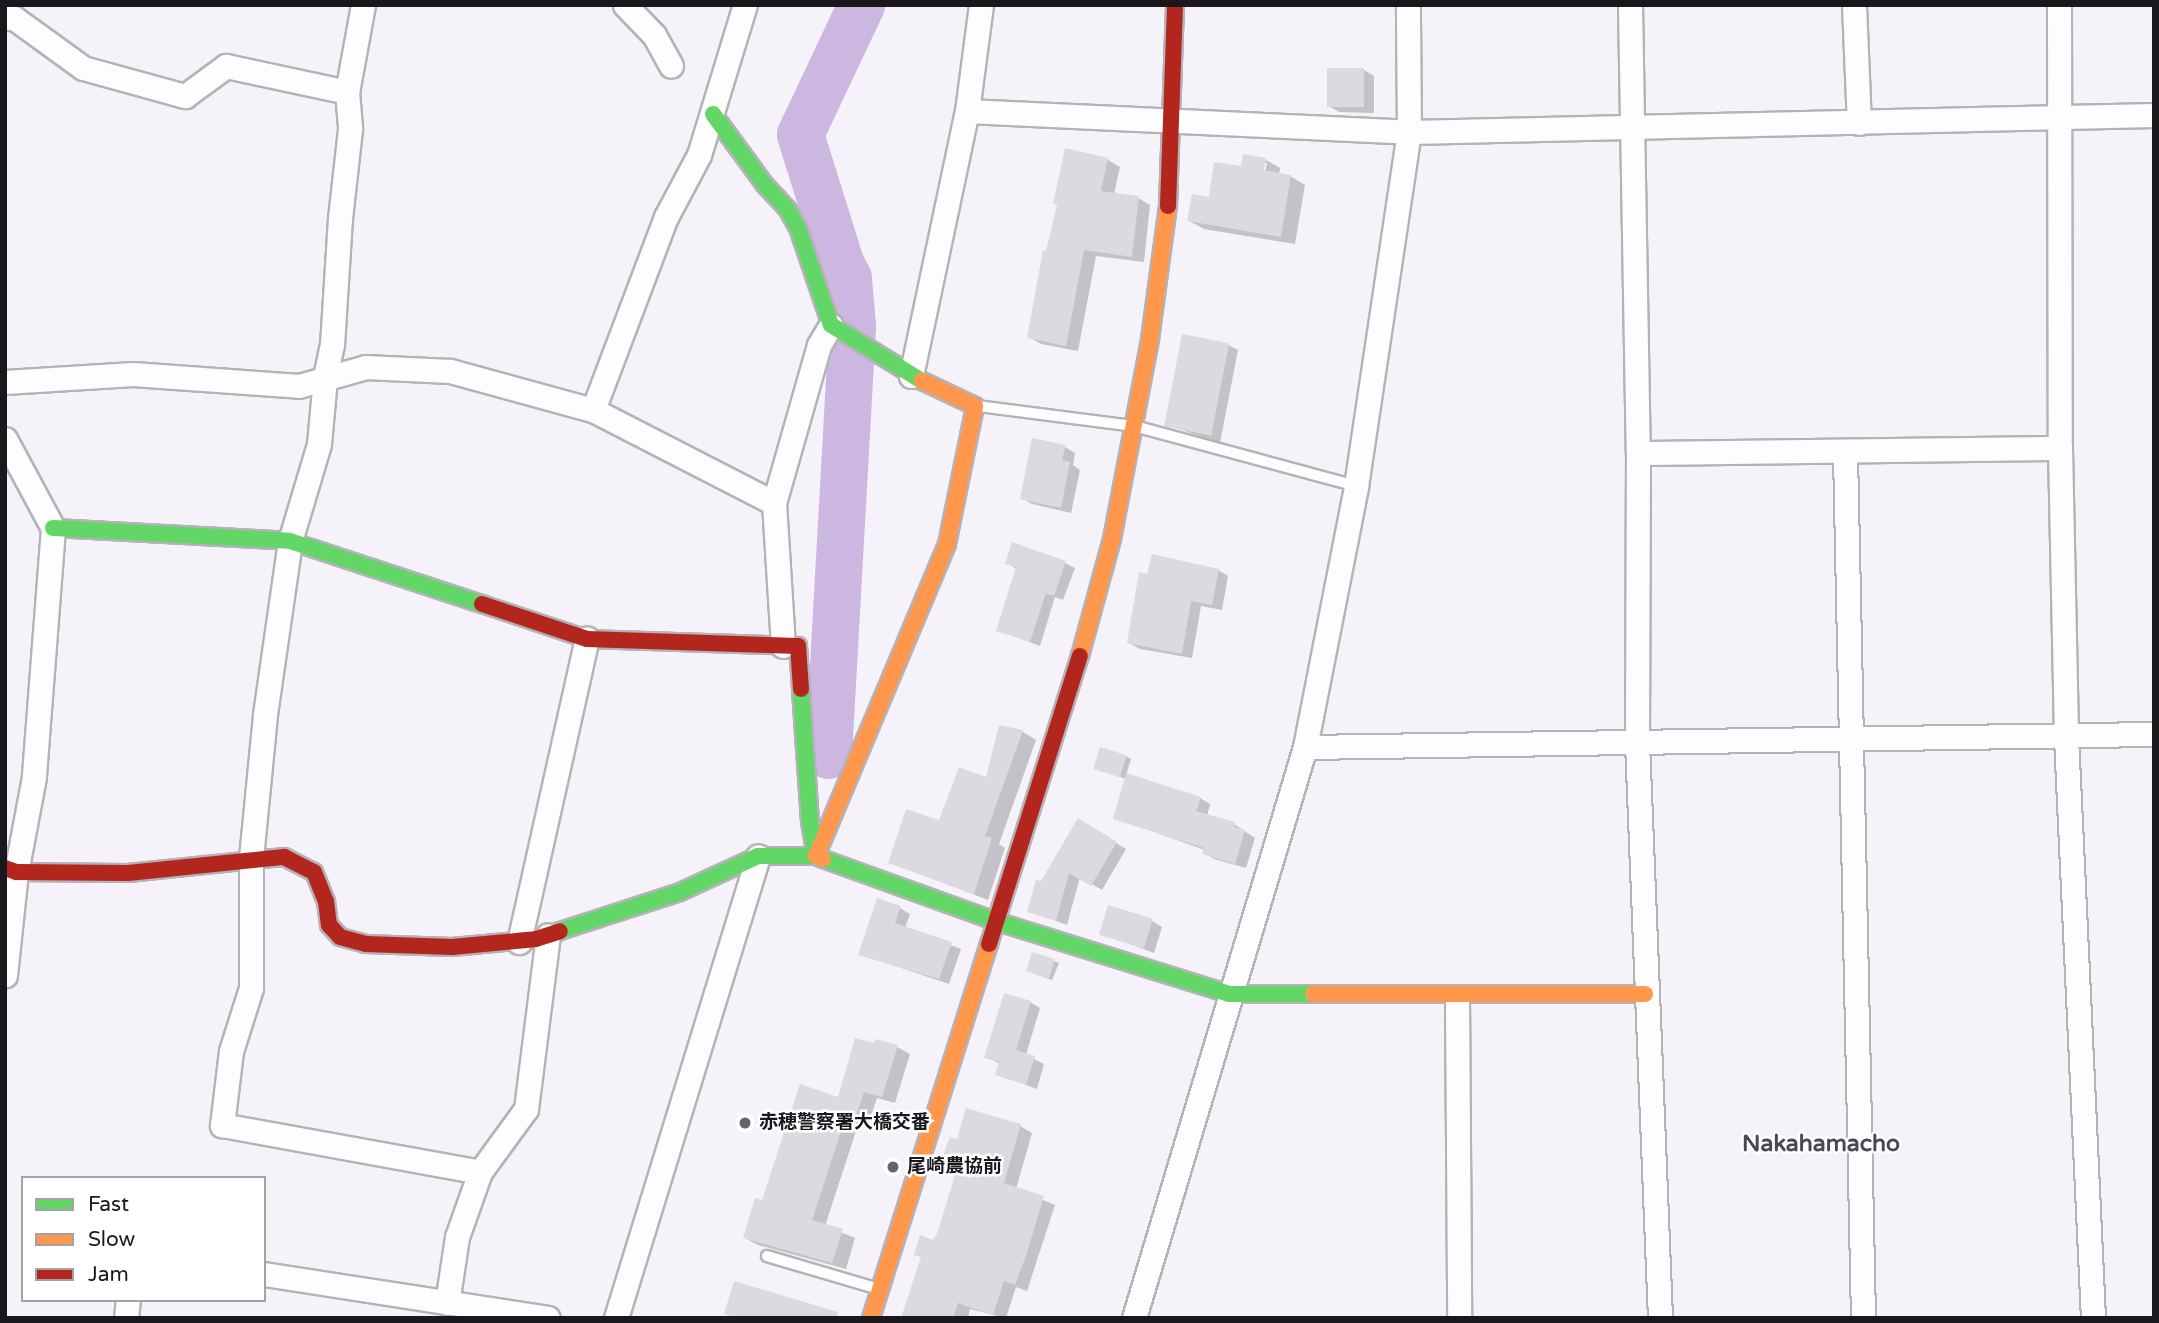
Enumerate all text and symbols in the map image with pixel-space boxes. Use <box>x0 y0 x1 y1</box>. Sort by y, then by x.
place label: 赤穂警察署大橋交番 <box>759 1112 930 1134</box>
marker: 赤穂警察署大橋交番 <box>737 1115 753 1131</box>
district label: Nakahamacho <box>1742 1130 1900 1158</box>
place label: 尾崎農協前 <box>907 1156 1002 1178</box>
marker: 尾崎農協前 <box>885 1159 901 1175</box>
legend <box>21 1176 266 1302</box>
text: Fast <box>88 1192 129 1217</box>
text: Slow <box>88 1227 135 1252</box>
text: Jam <box>88 1262 129 1287</box>

